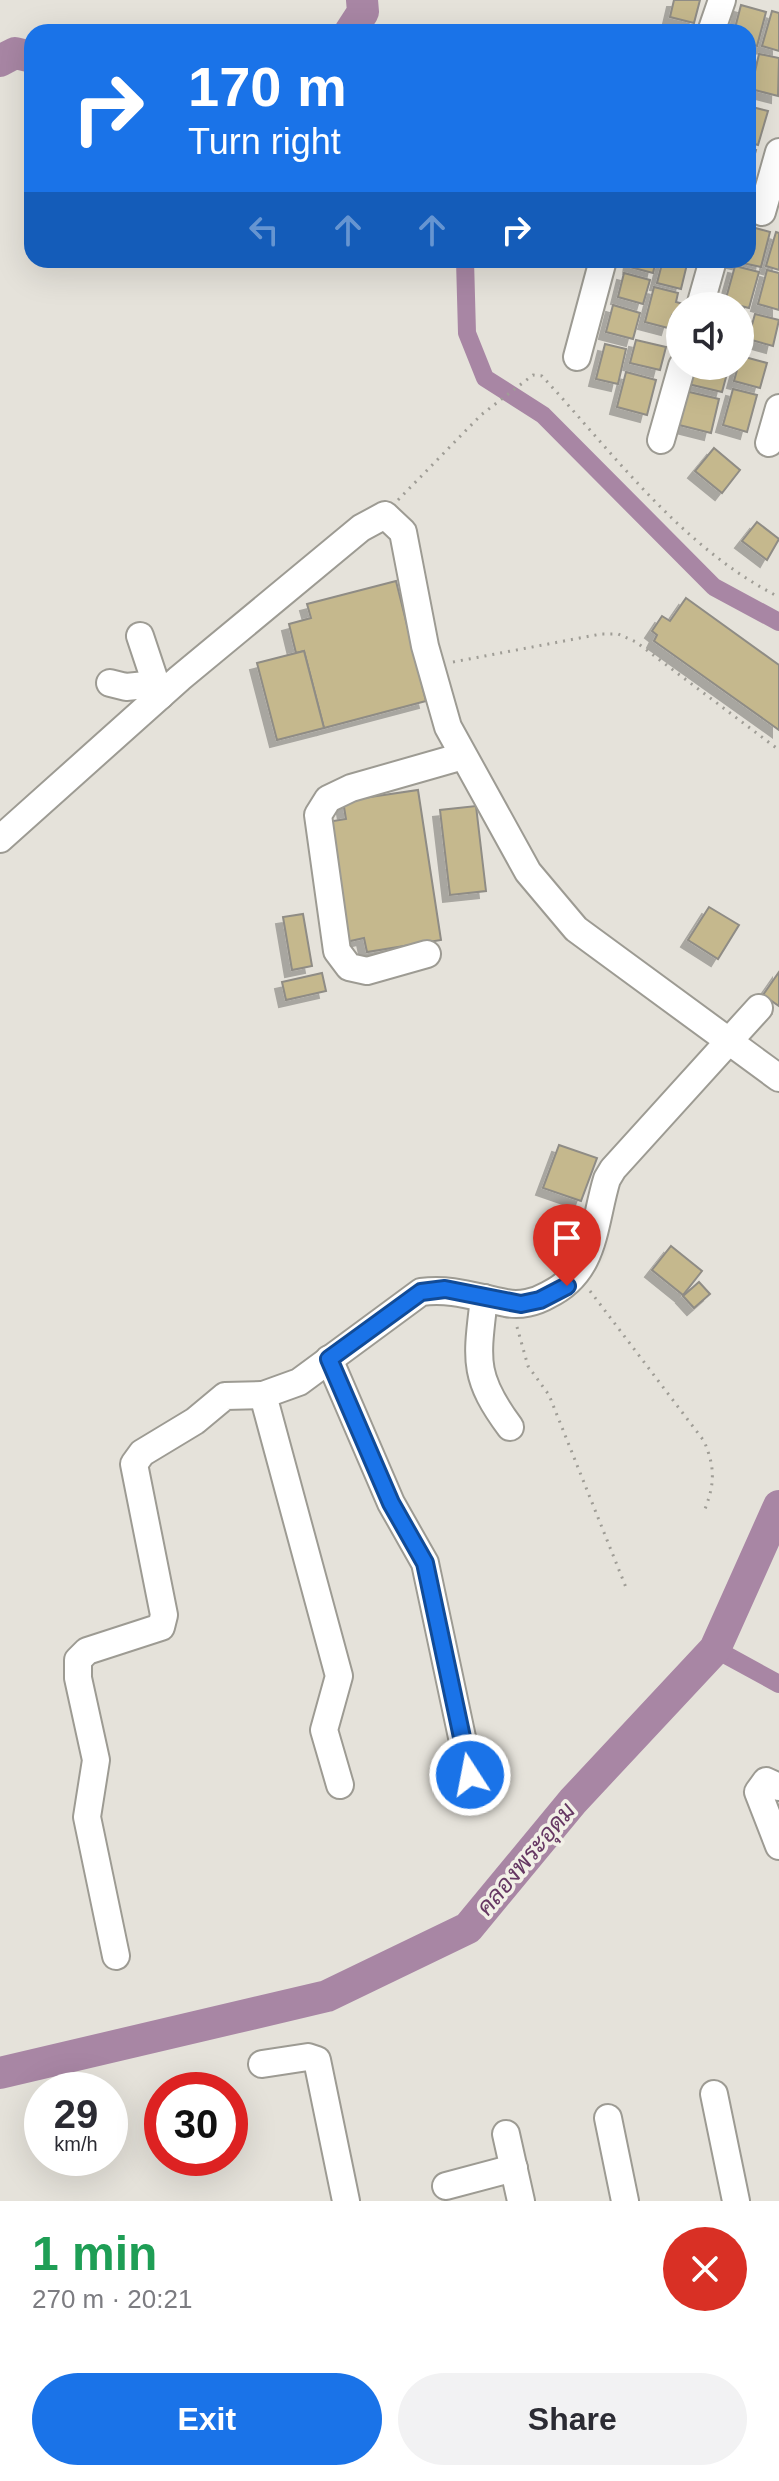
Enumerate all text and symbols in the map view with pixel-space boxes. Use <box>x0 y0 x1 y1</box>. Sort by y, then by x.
text: 170 m <box>188 55 347 118</box>
icon: right <box>56 56 160 160</box>
text: Turn right <box>188 121 341 162</box>
icon: left <box>242 208 286 252</box>
icon: ahead <box>326 208 370 252</box>
icon: ahead <box>410 208 454 252</box>
icon: right <box>494 208 538 252</box>
map controls <box>666 292 754 380</box>
button: sound <box>666 292 754 380</box>
pin <box>533 1204 601 1286</box>
icon: arrive <box>545 1216 589 1260</box>
position arrow <box>428 1733 512 1817</box>
water label: คลองพระอุดม <box>471 1797 583 1922</box>
speed limit sign: 30 <box>144 2072 248 2176</box>
text: 29 <box>54 2092 98 2136</box>
text: km/h <box>54 2133 98 2155</box>
text: 1 min <box>32 2227 157 2280</box>
button: close <box>663 2227 747 2311</box>
text: 270 m · 20:21 <box>32 2284 192 2314</box>
button: Exit <box>32 2373 382 2465</box>
button: Share <box>398 2373 747 2465</box>

